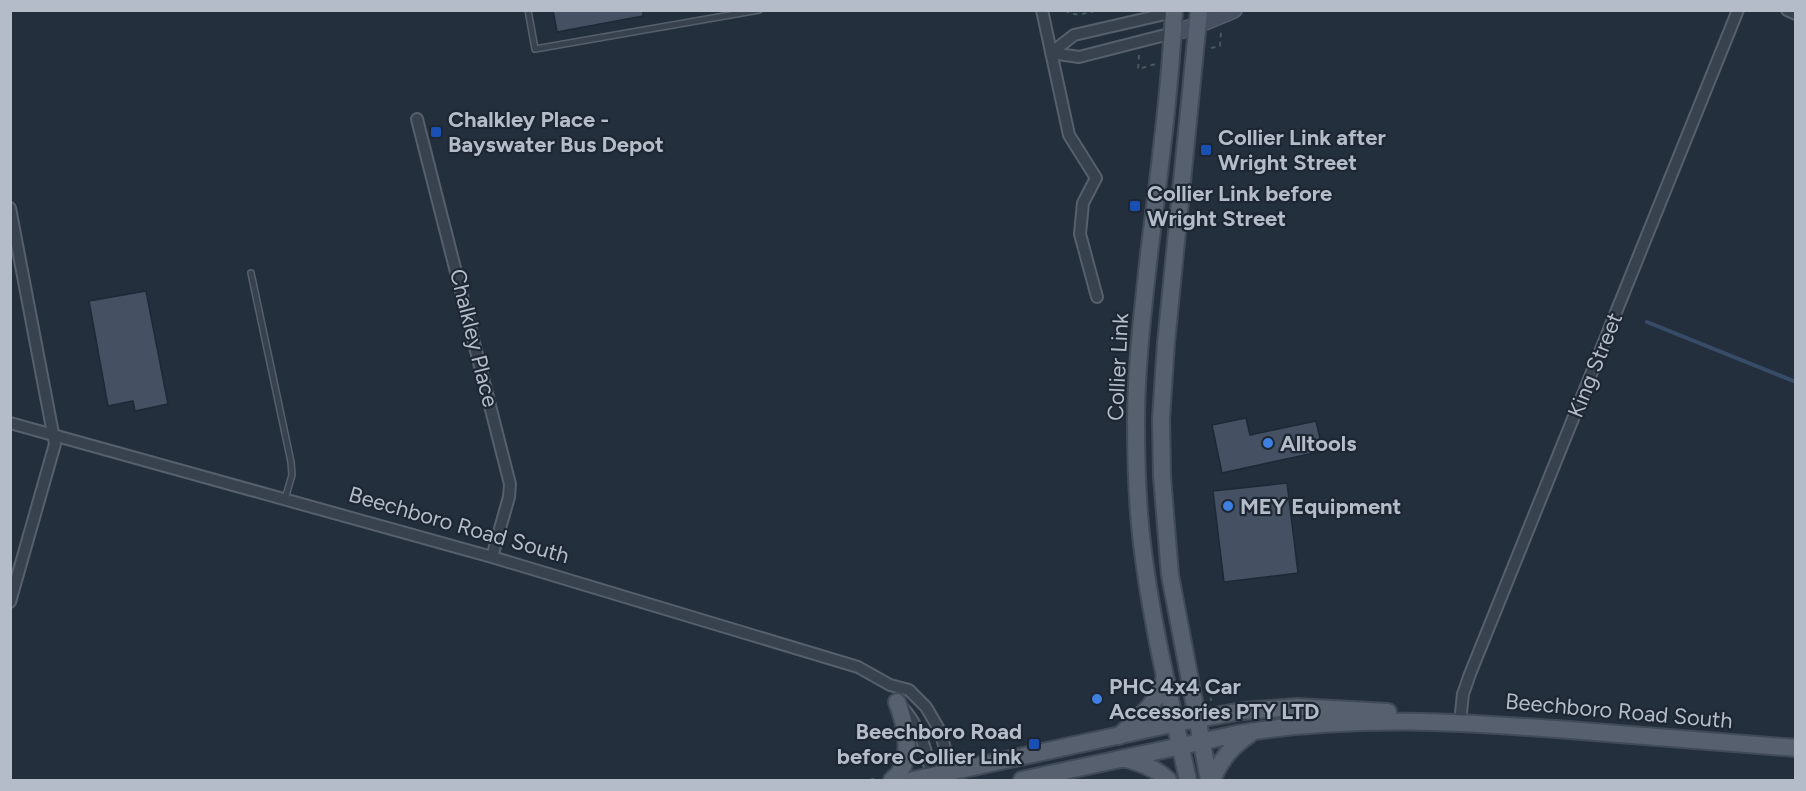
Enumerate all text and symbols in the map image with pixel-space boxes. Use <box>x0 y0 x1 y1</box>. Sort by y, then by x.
place label: Chalkley Place - Bayswater Bus Depot <box>448 106 664 158</box>
place label: Collier Link after Wright Street <box>1218 124 1386 176</box>
marker: Chalkley Place - Bayswater Bus Depot <box>429 125 443 139</box>
marker: Collier Link after Wright Street <box>1199 143 1213 157</box>
place label: Collier Link before Wright Street <box>1147 180 1332 232</box>
marker: Collier Link before Wright Street <box>1128 199 1142 213</box>
street label: Chalkley Place <box>444 266 504 410</box>
street label: King Street <box>1562 309 1628 421</box>
street label: Collier Link <box>1102 312 1134 422</box>
place label: Alltools <box>1280 430 1356 457</box>
marker: Alltools <box>1261 436 1275 450</box>
street label: Beechboro Road South <box>346 481 572 569</box>
place label: MEY Equipment <box>1240 493 1402 520</box>
marker: MEY Equipment <box>1221 499 1235 513</box>
place label: PHC 4x4 Car Accessories PTY LTD <box>1109 673 1319 725</box>
street label: Beechboro Road South <box>1504 688 1734 734</box>
marker: PHC 4x4 Car Accessories PTY LTD <box>1090 692 1104 706</box>
place label: Beechboro Road before Collier Link <box>837 718 1022 770</box>
marker: Beechboro Road before Collier Link <box>1027 737 1041 751</box>

